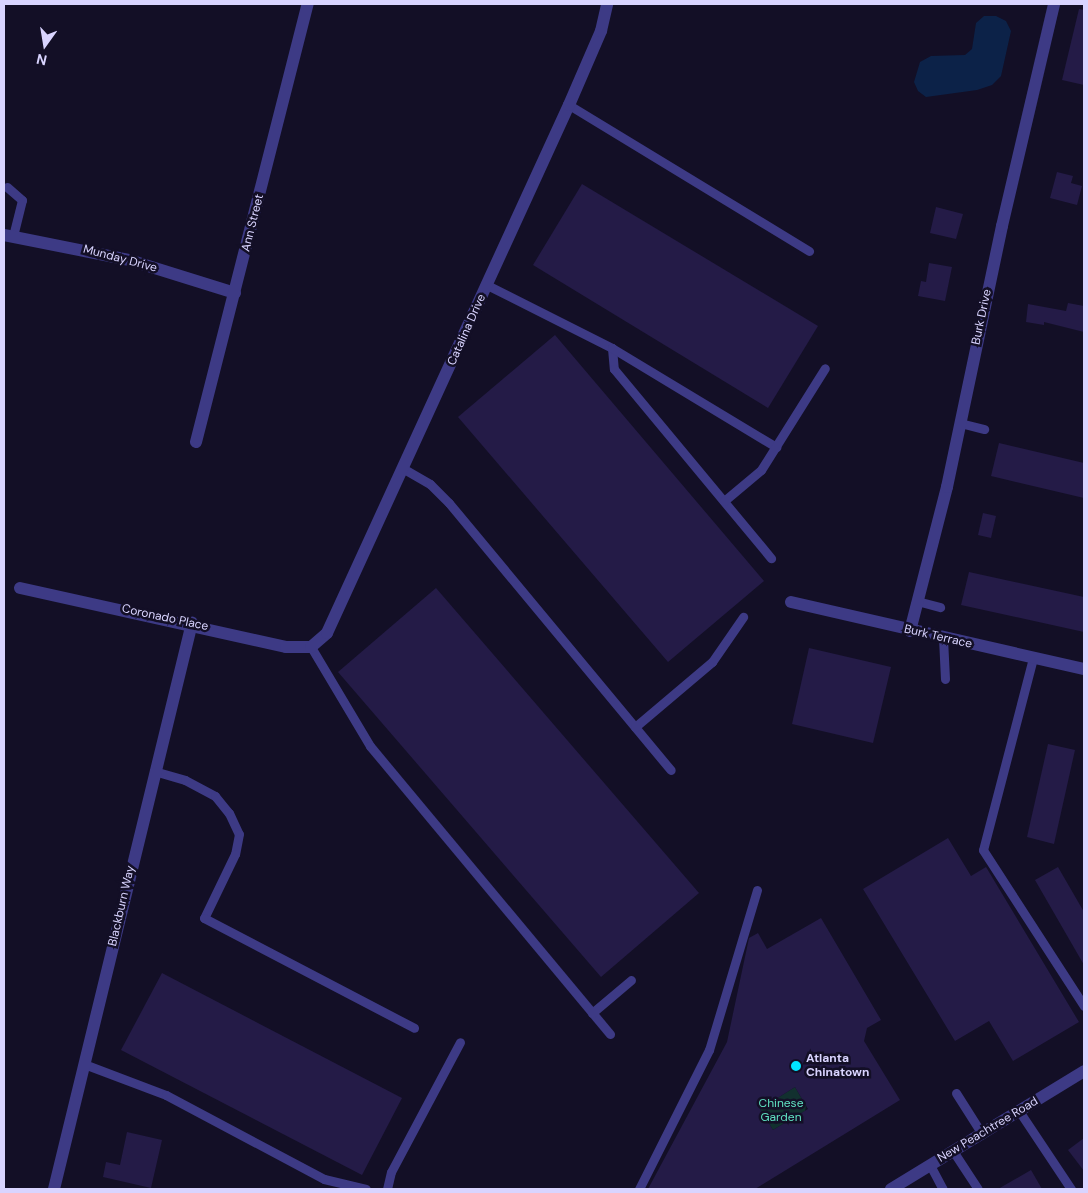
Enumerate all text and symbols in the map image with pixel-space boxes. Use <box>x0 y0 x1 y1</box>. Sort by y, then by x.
north arrow <box>20 20 70 70</box>
text: N <box>35 50 49 70</box>
street label: Ann Street <box>239 193 267 253</box>
street label: Munday Drive <box>81 242 159 276</box>
street label: Burk Drive <box>969 288 995 346</box>
street label: Catalina Drive <box>445 292 489 368</box>
street label: Coronado Place <box>120 602 210 634</box>
street label: Burk Terrace <box>903 622 973 652</box>
street label: Blackburn Way <box>106 864 138 948</box>
place label: Atlanta Chinatown <box>806 1052 869 1080</box>
marker: Atlanta Chinatown <box>790 1060 802 1072</box>
street label: New Peachtree Road <box>935 1094 1041 1166</box>
park label: Chinese Garden <box>759 1097 803 1125</box>

